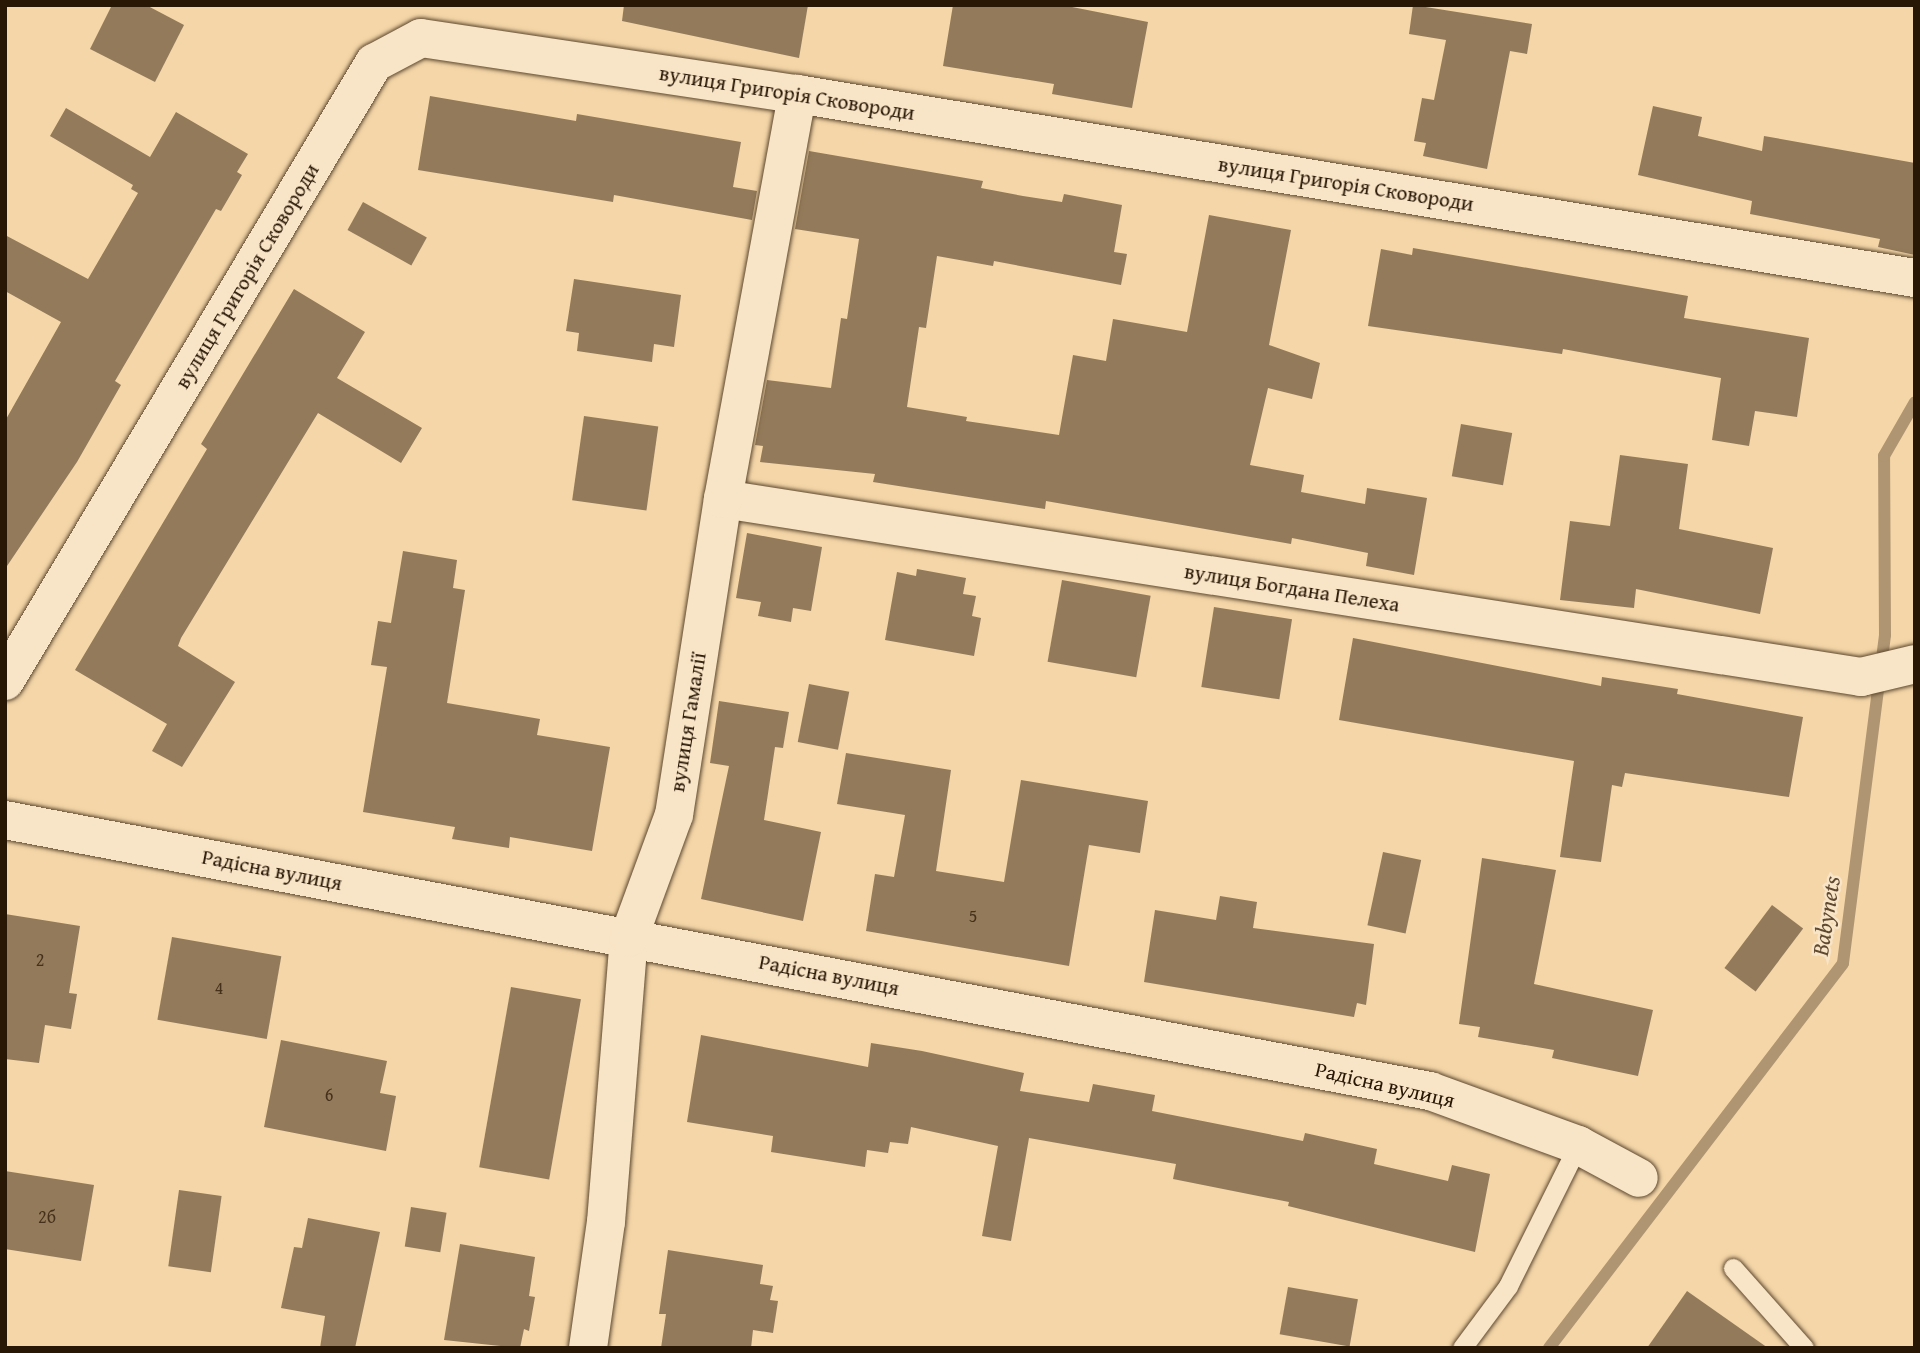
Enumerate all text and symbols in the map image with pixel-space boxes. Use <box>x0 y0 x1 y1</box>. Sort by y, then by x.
street label: вулиця Григорія Сковороди <box>657 60 917 126</box>
street label: вулиця Григорія Сковороди <box>1216 151 1476 217</box>
street label: вулиця Григорія Сковороди <box>170 159 324 393</box>
street label: вулиця Богдана Пелеха <box>1183 559 1401 617</box>
street label: вулиця Гамалії <box>665 650 711 794</box>
street label: Радісна вулиця <box>200 844 344 896</box>
water label: Babynets <box>1806 874 1846 958</box>
house number: 5 <box>969 905 977 927</box>
house number: 2 <box>36 949 44 971</box>
street label: Радісна вулиця <box>757 949 901 1001</box>
house number: 4 <box>215 977 223 999</box>
street label: Радісна вулиця <box>1313 1057 1457 1113</box>
house number: 6 <box>325 1084 333 1106</box>
house number: 2б <box>38 1206 56 1228</box>

